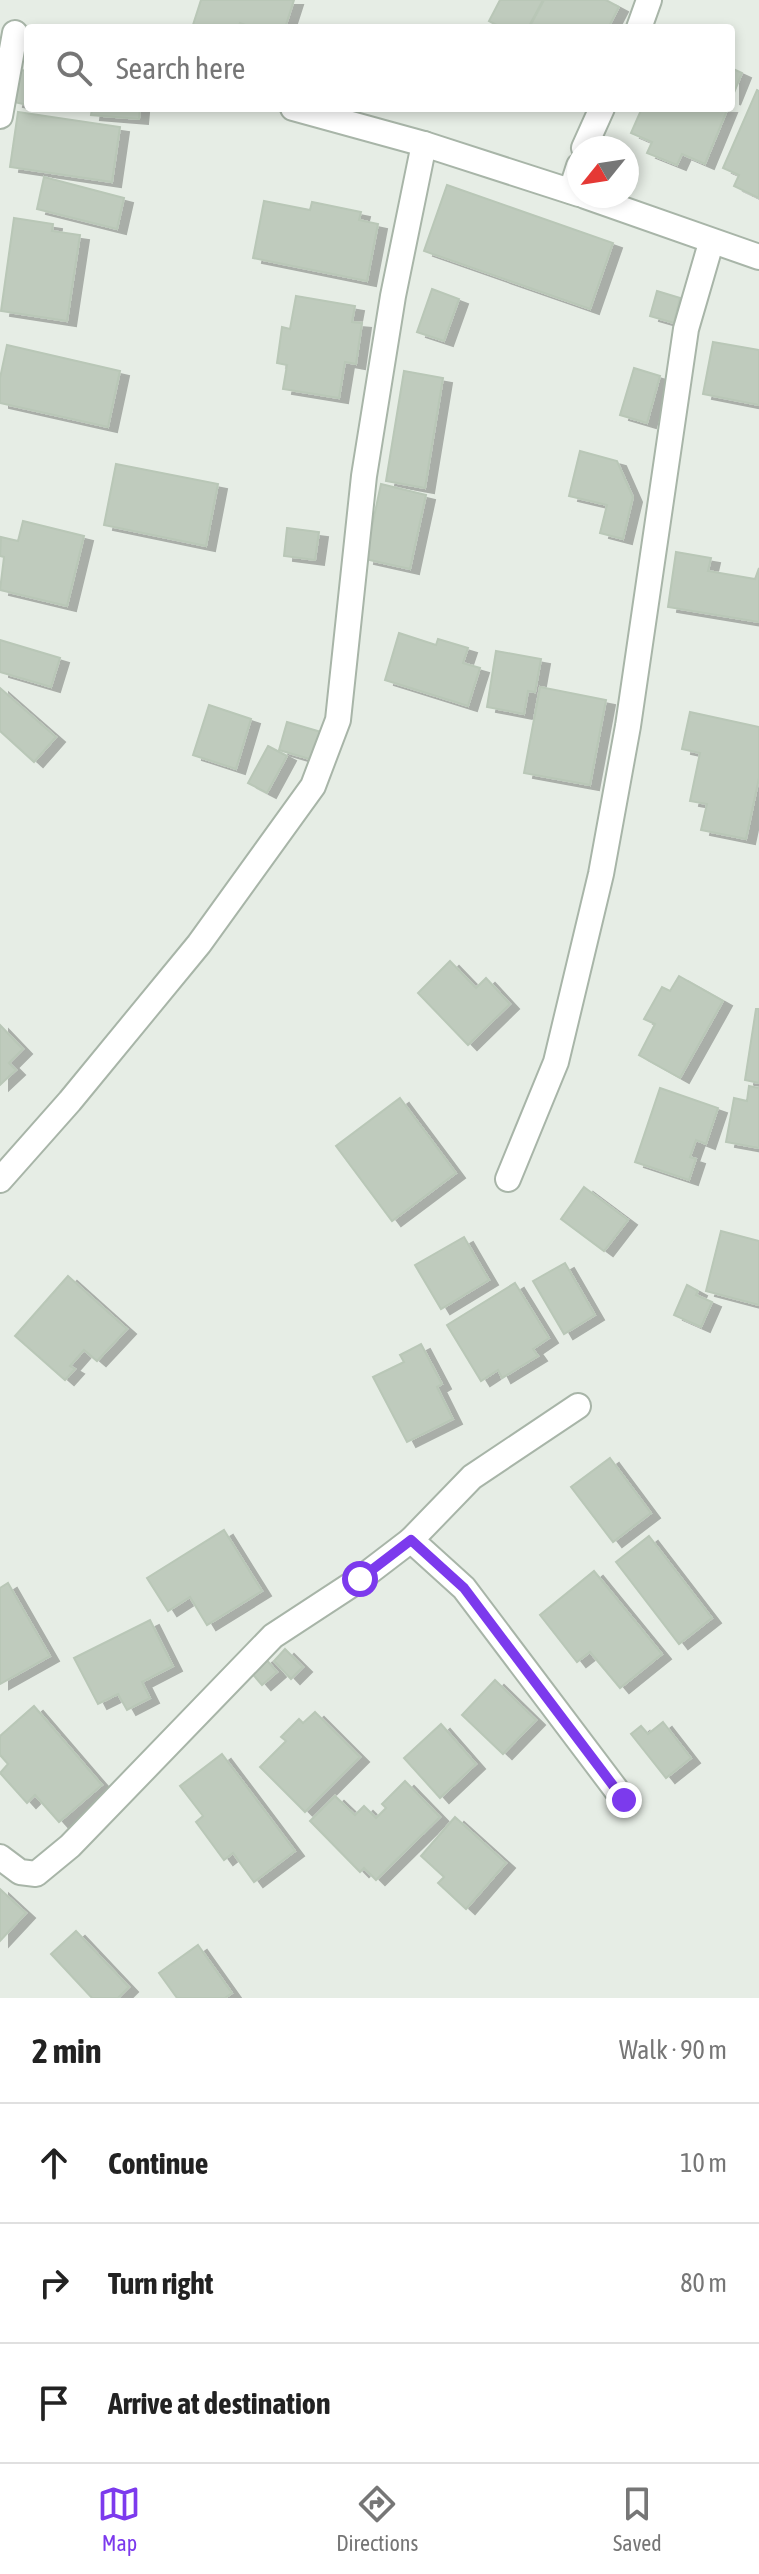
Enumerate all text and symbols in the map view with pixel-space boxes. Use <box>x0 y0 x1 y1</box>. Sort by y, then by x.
search box <box>24 24 735 112</box>
icon: search <box>52 46 96 90</box>
text: Search here <box>116 51 245 85</box>
north arrow <box>567 136 639 208</box>
route start <box>342 1561 378 1597</box>
route end <box>606 1782 642 1818</box>
text: 2 min <box>32 2031 101 2070</box>
text: Walk · 90 m <box>619 2035 727 2065</box>
icon: ahead <box>32 2141 76 2185</box>
text: Continue <box>108 2146 208 2180</box>
text: 10 m <box>680 2148 727 2178</box>
icon: right <box>32 2261 76 2305</box>
text: Turn right <box>108 2266 214 2300</box>
text: 80 m <box>680 2268 727 2298</box>
icon: arrive <box>32 2381 76 2425</box>
text: Arrive at destination <box>108 2386 330 2420</box>
tab: Map <box>97 2482 141 2556</box>
tab: Directions <box>336 2482 418 2556</box>
tab: Saved <box>613 2482 662 2556</box>

